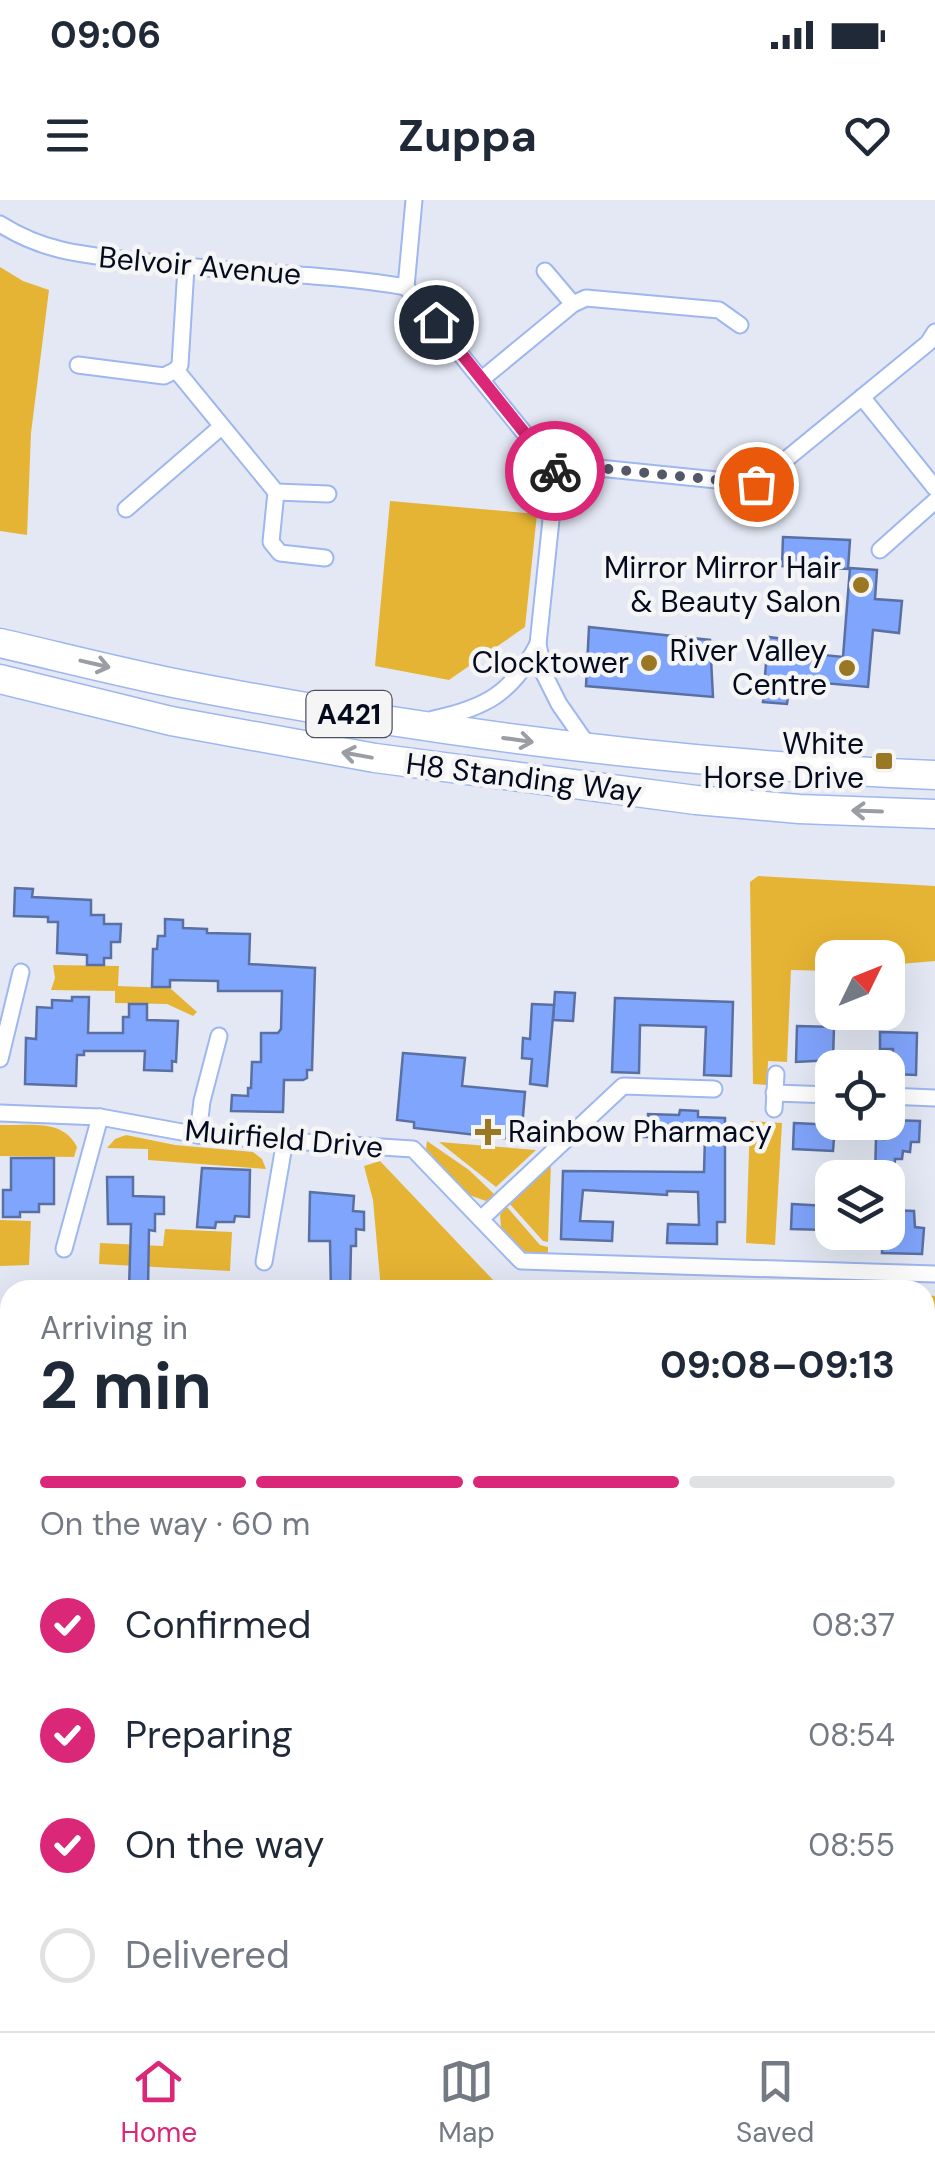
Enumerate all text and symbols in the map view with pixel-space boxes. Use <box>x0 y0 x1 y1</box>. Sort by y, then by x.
text: 09:06 <box>50 10 161 60</box>
text: Zuppa <box>398 106 537 165</box>
icon: menu <box>40 108 95 163</box>
icon: heart <box>840 108 895 163</box>
street label: Belvoir Avenue <box>97 237 303 294</box>
pin <box>394 280 479 365</box>
icon: home <box>409 295 464 350</box>
courier <box>505 421 605 521</box>
pin <box>714 442 799 527</box>
icon: bike <box>528 444 583 499</box>
icon: bag <box>729 457 784 512</box>
place label: Mirror Mirror Hair & Beauty Salon <box>604 548 841 621</box>
marker: Mirror Mirror Hair & Beauty Salon <box>850 574 872 596</box>
place label: River Valley Centre <box>670 631 827 704</box>
place label: Clocktower <box>472 643 629 682</box>
marker: Clocktower <box>638 652 660 674</box>
one-way arrow <box>78 656 110 675</box>
marker: River Valley Centre <box>836 657 858 679</box>
road number: A421 <box>306 691 392 737</box>
place label: White Horse Drive <box>704 724 864 797</box>
one-way arrow <box>501 731 534 749</box>
street label: H8 Standing Way <box>404 744 645 811</box>
one-way arrow <box>341 745 374 764</box>
marker: White Horse Drive <box>873 750 895 772</box>
one-way arrow <box>852 802 884 821</box>
north arrow <box>815 940 905 1030</box>
map controls <box>815 940 905 1250</box>
button: locate <box>815 1050 905 1140</box>
street label: Muirfield Drive <box>183 1110 385 1167</box>
place label: Rainbow Pharmacy <box>508 1112 772 1151</box>
marker: Rainbow Pharmacy <box>477 1121 499 1143</box>
button: layers <box>815 1160 905 1250</box>
text: Arriving in <box>40 1307 188 1349</box>
text: 09:08–09:13 <box>660 1340 895 1390</box>
text: 2 min <box>40 1344 212 1428</box>
text: On the way · 60 m <box>40 1503 310 1545</box>
icon: check <box>40 1598 95 1653</box>
text: Confirmed <box>125 1600 311 1650</box>
text: 08:37 <box>812 1604 895 1646</box>
icon: check <box>40 1708 95 1763</box>
text: Preparing <box>125 1710 293 1760</box>
text: 08:54 <box>808 1714 895 1756</box>
icon: check <box>40 1818 95 1873</box>
text: On the way <box>125 1820 324 1870</box>
text: 08:55 <box>808 1824 895 1866</box>
text: Delivered <box>125 1930 290 1980</box>
tab: Home <box>121 2054 197 2151</box>
tab: Map <box>438 2054 495 2151</box>
tab: Saved <box>736 2054 814 2151</box>

